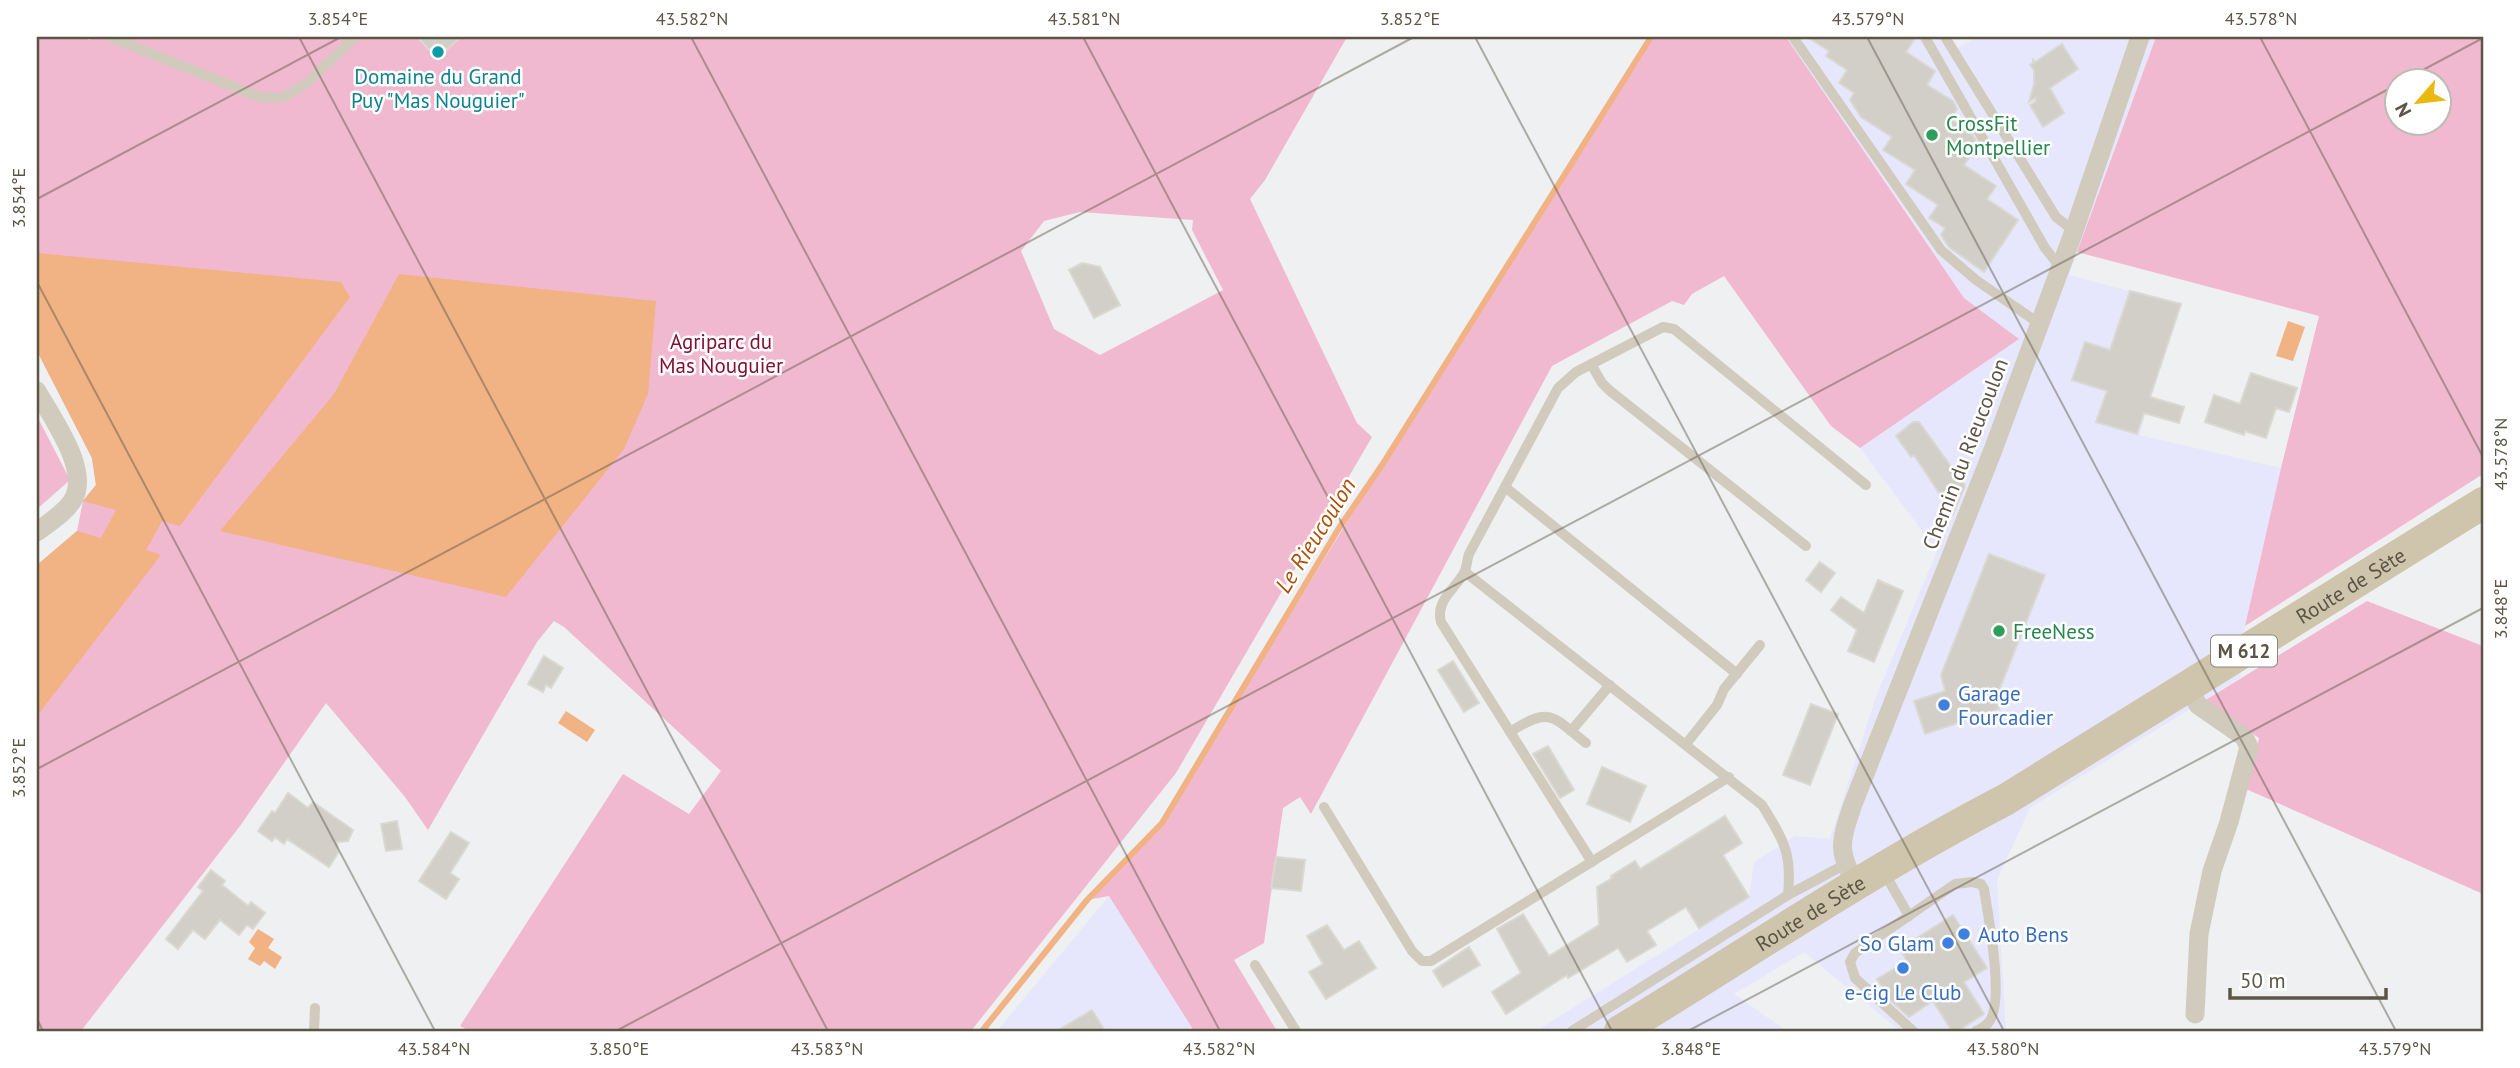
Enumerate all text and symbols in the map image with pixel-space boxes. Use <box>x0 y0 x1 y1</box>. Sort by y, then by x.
text: 3.854°E <box>308 7 368 30</box>
text: 43.582°N <box>656 7 728 30</box>
text: 43.581°N <box>1048 7 1120 30</box>
text: 3.852°E <box>1380 7 1440 30</box>
text: 43.579°N <box>1832 7 1904 30</box>
text: 43.578°N <box>2225 7 2297 30</box>
marker: Domaine du Grand Puy "Mas Nouguier" <box>430 44 446 60</box>
place label: Domaine du Grand Puy "Mas Nouguier" <box>351 63 525 114</box>
north arrow <box>2384 66 2454 136</box>
text: N <box>2389 99 2417 121</box>
place label: CrossFit Montpellier <box>1946 110 2050 161</box>
marker: CrossFit Montpellier <box>1924 127 1940 143</box>
text: 3.854°E <box>7 168 30 228</box>
park label: Agriparc du Mas Nouguier <box>659 328 783 379</box>
street label: Chemin du Rieucoulon <box>1916 355 2014 553</box>
text: 43.578°N <box>2489 418 2512 490</box>
water label: Le Rieucoulon <box>1268 472 1362 598</box>
street label: Route de Sète <box>2291 541 2411 630</box>
text: 3.848°E <box>2489 579 2512 639</box>
place label: FreeNess <box>2013 618 2095 645</box>
marker: FreeNess <box>1991 623 2007 639</box>
road number: M 612 <box>2211 636 2277 666</box>
place label: Garage Fourcadier <box>1958 680 2053 731</box>
marker: Garage Fourcadier <box>1936 697 1952 713</box>
text: 3.852°E <box>7 738 30 798</box>
street label: Route de Sète <box>1750 869 1870 957</box>
place label: Auto Bens <box>1978 921 2069 948</box>
marker: Auto Bens <box>1956 926 1972 942</box>
place label: So Glam <box>1860 930 1934 957</box>
marker: So Glam <box>1940 935 1956 951</box>
scale bar <box>2230 956 2385 1000</box>
marker: e-cig Le Club <box>1895 960 1911 976</box>
text: 50 m <box>2240 967 2286 994</box>
place label: e-cig Le Club <box>1845 979 1961 1006</box>
text: 43.584°N <box>398 1037 470 1060</box>
text: 3.850°E <box>589 1037 649 1060</box>
text: 43.583°N <box>791 1037 863 1060</box>
text: 43.582°N <box>1183 1037 1255 1060</box>
text: 3.848°E <box>1661 1037 1721 1060</box>
text: 43.580°N <box>1967 1037 2039 1060</box>
text: 43.579°N <box>2359 1037 2431 1060</box>

